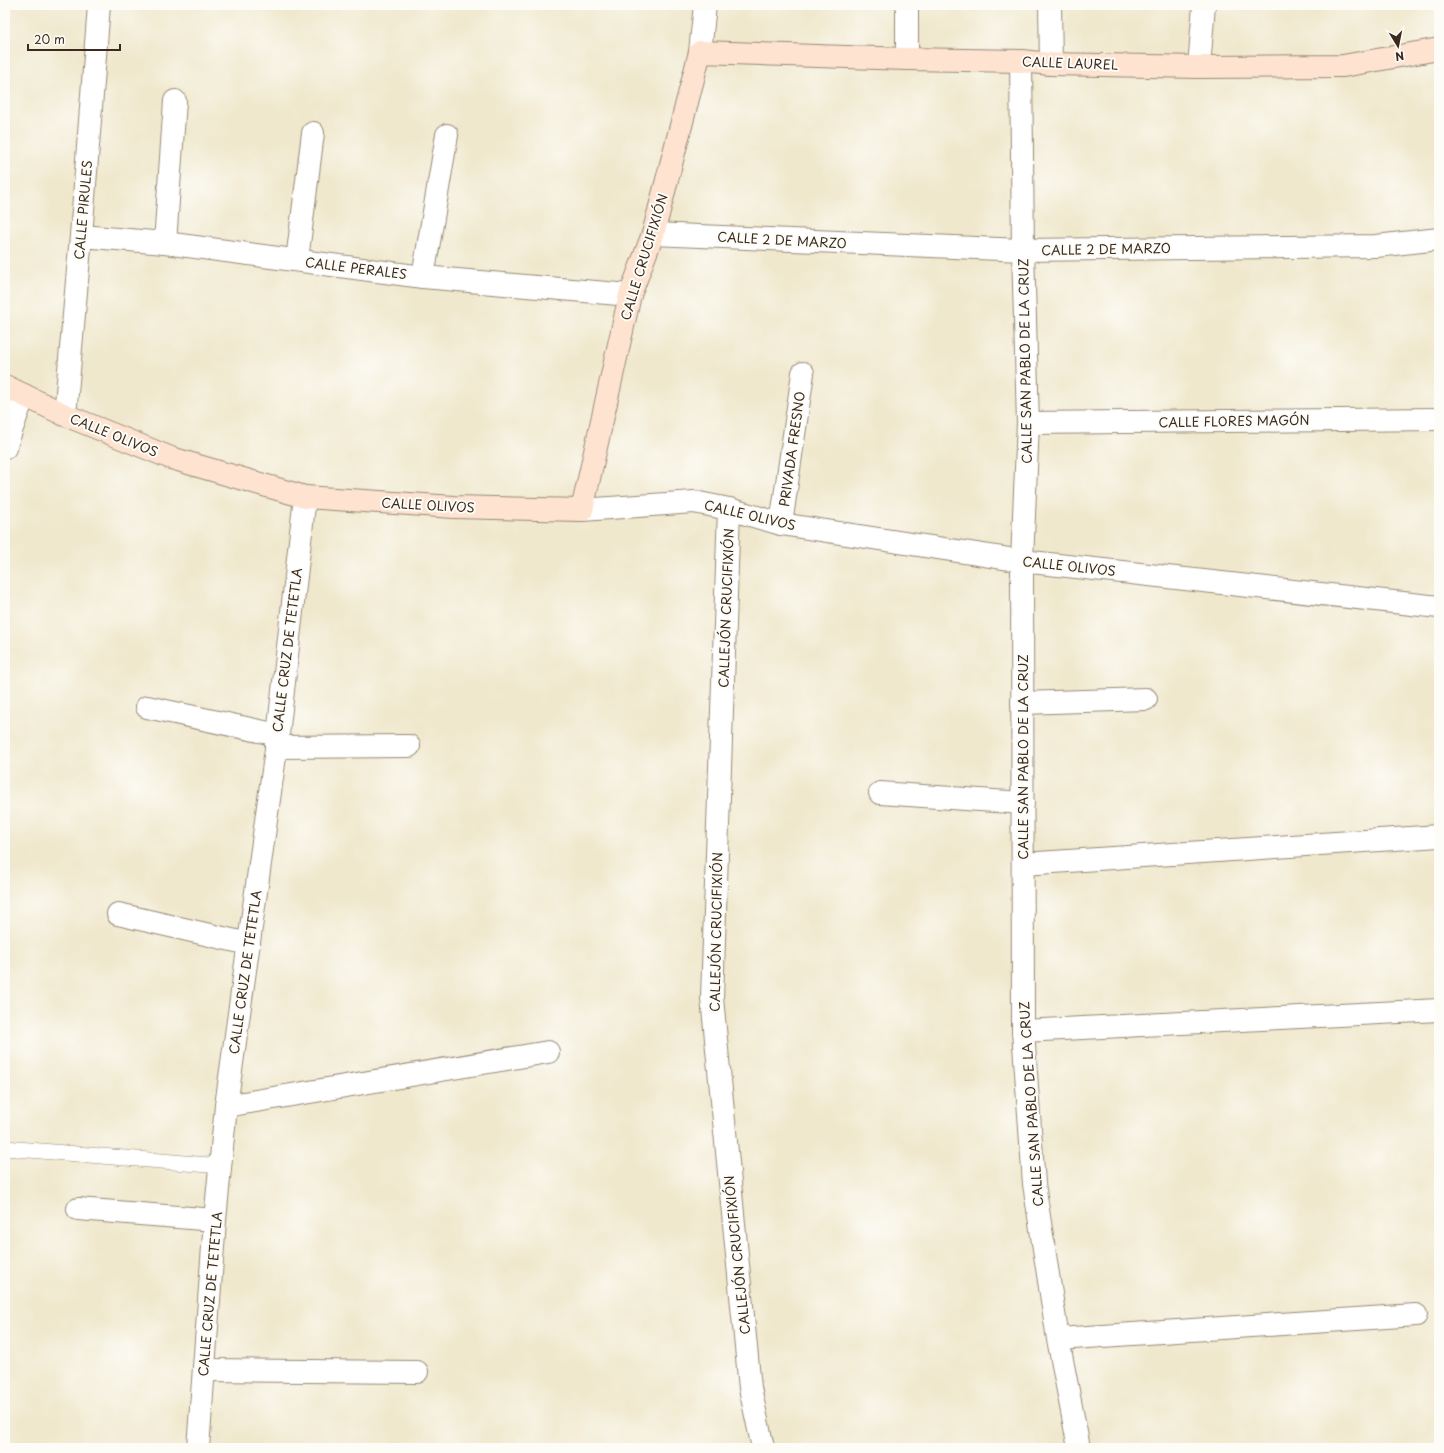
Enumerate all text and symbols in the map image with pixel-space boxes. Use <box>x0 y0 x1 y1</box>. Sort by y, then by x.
scale bar <box>28 26 120 52</box>
north arrow <box>1378 26 1418 66</box>
text: 20 m <box>34 30 65 48</box>
text: N <box>1394 47 1406 66</box>
street label: CALLE LAUREL <box>1022 51 1118 74</box>
street label: CALLE PIRULES <box>69 159 96 260</box>
street label: CALLE CRUCIFIXIÓN <box>615 191 672 323</box>
street label: CALLE 2 DE MARZO <box>717 227 847 252</box>
street label: CALLE 2 DE MARZO <box>1041 238 1171 259</box>
street label: CALLE PERALES <box>304 252 408 283</box>
street label: CALLE SAN PABLO DE LA CRUZ <box>1013 258 1036 464</box>
street label: PRIVADA FRESNO <box>774 390 809 508</box>
street label: CALLE OLIVOS <box>67 408 161 461</box>
street label: CALLE FLORES MAGÓN <box>1158 410 1310 431</box>
street label: CALLE OLIVOS <box>381 493 475 516</box>
street label: CALLE OLIVOS <box>702 495 798 534</box>
street label: CALLEJÓN CRUCIFIXIÓN <box>713 528 738 688</box>
street label: CALLE OLIVOS <box>1022 551 1117 580</box>
street label: CALLE CRUZ DE TETETLA <box>267 566 306 733</box>
street label: CALLE SAN PABLO DE LA CRUZ <box>1013 654 1032 860</box>
street label: CALLEJÓN CRUCIFIXIÓN <box>705 852 726 1012</box>
street label: CALLE CRUZ DE TETETLA <box>224 889 265 1055</box>
street label: CALLE SAN PABLO DE LA CRUZ <box>1014 1001 1047 1207</box>
street label: CALLEJÓN CRUCIFIXIÓN <box>719 1175 754 1336</box>
street label: CALLE CRUZ DE TETETLA <box>193 1211 226 1377</box>

